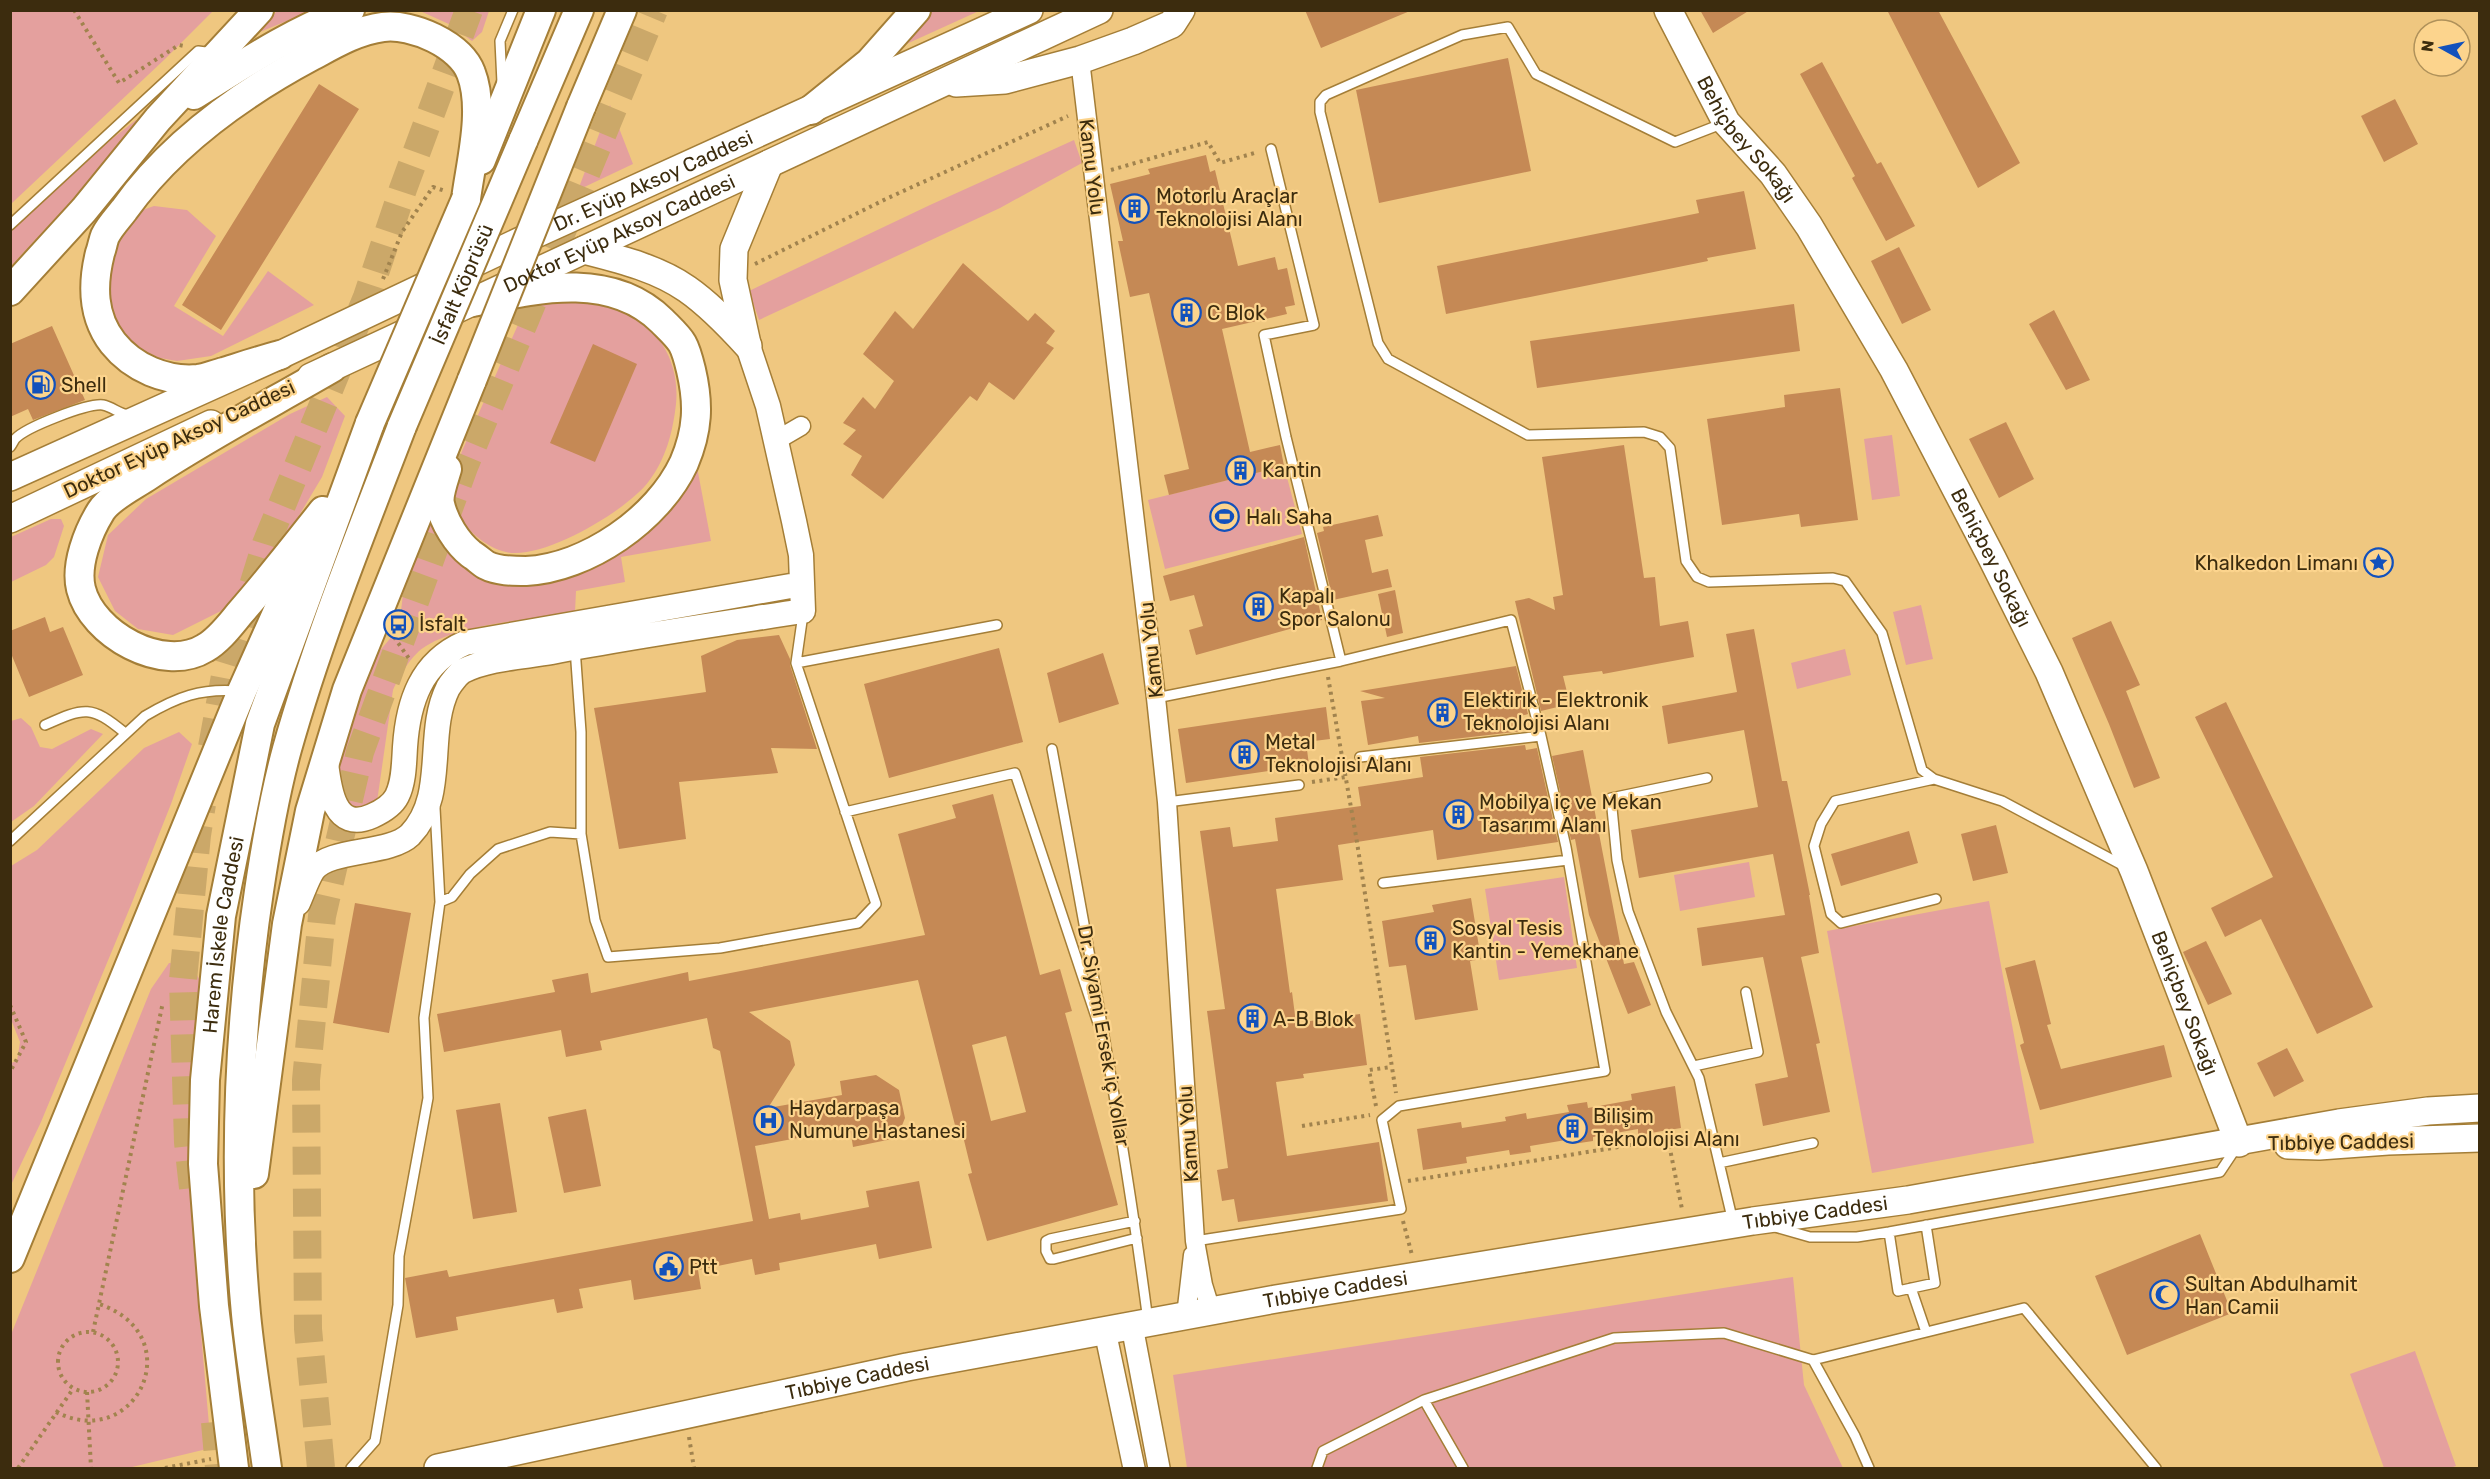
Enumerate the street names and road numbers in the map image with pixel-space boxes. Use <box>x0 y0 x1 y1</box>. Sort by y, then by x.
street label: Behiçbey Sokağı <box>1692 72 1801 207</box>
street label: Kamu Yolu <box>1074 118 1110 216</box>
street label: Dr. Eyüp Aksoy Caddesi <box>550 125 756 236</box>
street label: Doktor Eyüp Aksoy Caddesi <box>500 169 739 298</box>
street label: İsfalt Köprüsü <box>426 220 498 348</box>
street label: Doktor Eyüp Aksoy Caddesi <box>59 375 299 503</box>
street label: Behiçbey Sokağı <box>1946 484 2037 631</box>
street label: Kamu Yolu <box>1134 601 1168 699</box>
street label: Harem İskele Caddesi <box>198 834 249 1034</box>
street label: Dr. Siyami Ersek iç Yollar <box>1073 924 1135 1149</box>
street label: Behiçbey Sokağı <box>2146 927 2224 1079</box>
street label: Kamu Yolu <box>1173 1085 1203 1183</box>
street label: Tıbbiye Caddesi <box>2268 1129 2414 1155</box>
street label: Tıbbiye Caddesi <box>1741 1191 1889 1235</box>
street label: Tıbbiye Caddesi <box>1261 1266 1409 1313</box>
street label: Tıbbiye Caddesi <box>783 1351 931 1405</box>

